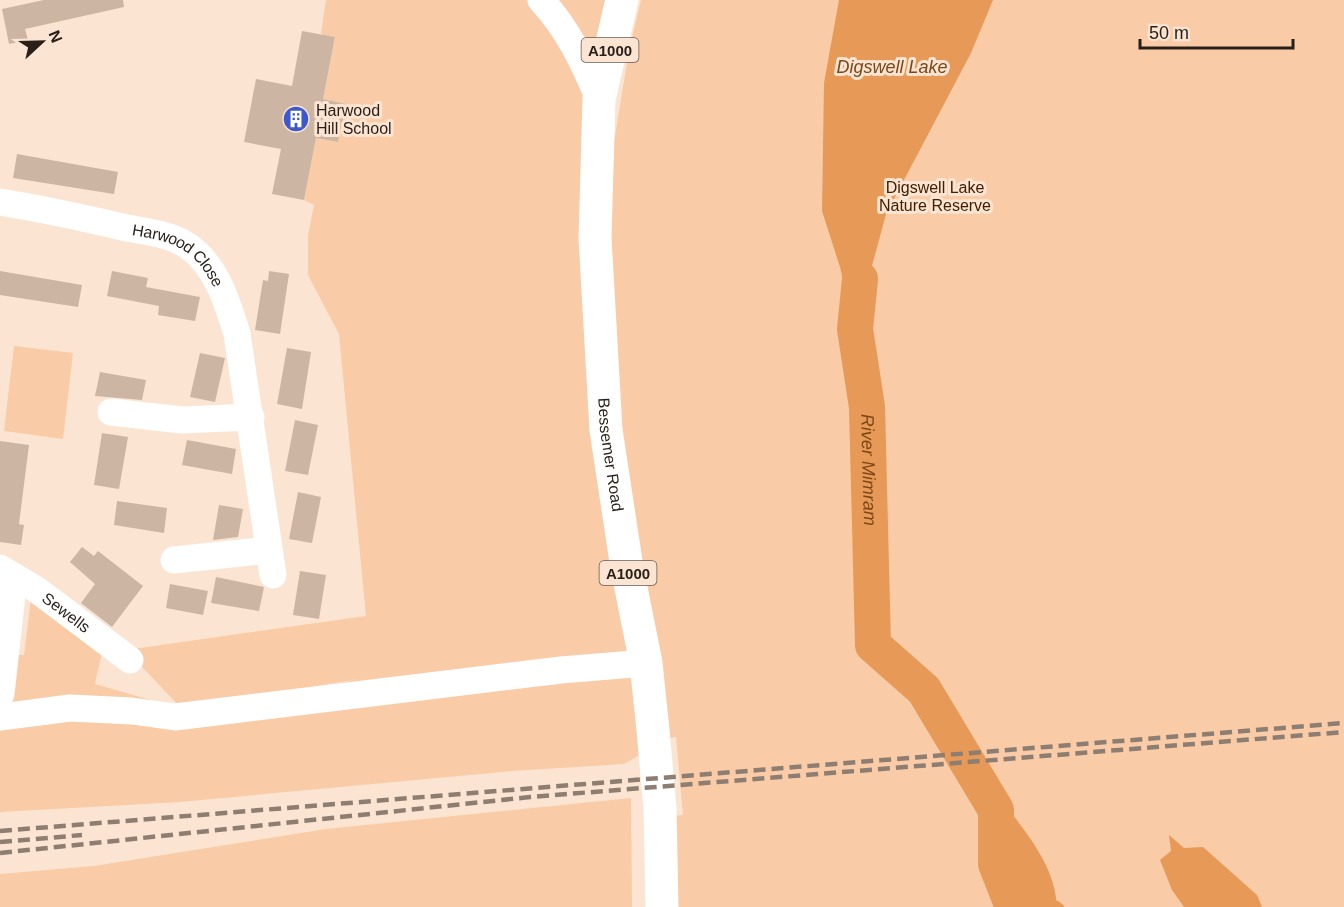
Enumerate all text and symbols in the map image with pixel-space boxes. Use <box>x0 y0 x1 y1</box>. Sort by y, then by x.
north arrow <box>12 12 72 72</box>
scale bar <box>1140 12 1293 50</box>
text: 50 m <box>1149 23 1189 43</box>
text: N <box>45 28 65 45</box>
road number: A1000 <box>582 38 638 62</box>
water label: Digswell Lake <box>836 57 948 77</box>
place label: Harwood Hill School <box>316 102 392 137</box>
building icon: Harwood Hill School <box>281 104 311 134</box>
park label: Digswell Lake Nature Reserve <box>879 179 991 214</box>
street label: Harwood Close <box>131 221 227 289</box>
street label: Bessemer Road <box>596 397 627 513</box>
water label: River Mimram <box>857 414 880 526</box>
road number: A1000 <box>600 561 656 585</box>
street label: Sewells <box>39 589 94 636</box>

